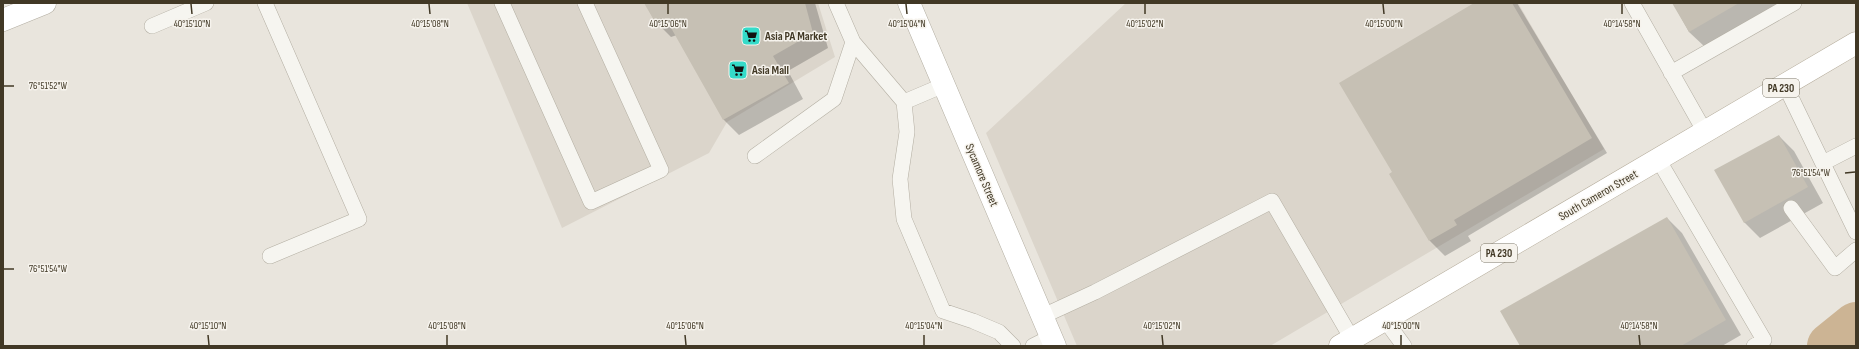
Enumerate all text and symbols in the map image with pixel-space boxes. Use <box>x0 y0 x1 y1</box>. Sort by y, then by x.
text: 40°15'10"N <box>174 18 210 30</box>
text: 40°15'08"N <box>411 18 449 30</box>
text: 40°15'06"N <box>649 18 687 30</box>
text: 40°15'04"N <box>888 18 926 30</box>
text: 40°15'02"N <box>1126 18 1164 30</box>
text: 40°15'00"N <box>1365 18 1403 30</box>
text: 40°14'58"N <box>1603 18 1641 30</box>
supermarket icon: Asia PA Market <box>740 25 762 47</box>
place label: Asia PA Market <box>764 29 827 44</box>
supermarket icon: Asia Mall <box>727 59 749 81</box>
place label: Asia Mall <box>751 63 789 78</box>
road number: PA 230 <box>1763 79 1799 97</box>
text: 76°51'52"W <box>29 80 67 92</box>
street label: Sycamore Street <box>962 141 1002 209</box>
street label: South Cameron Street <box>1556 166 1641 224</box>
text: 76°51'54"W <box>1792 167 1830 179</box>
road number: PA 230 <box>1481 244 1517 262</box>
text: 76°51'54"W <box>29 263 67 275</box>
text: 40°15'10"N <box>190 320 226 332</box>
text: 40°15'08"N <box>428 320 466 332</box>
text: 40°15'06"N <box>666 320 704 332</box>
text: 40°15'04"N <box>905 320 943 332</box>
text: 40°15'02"N <box>1143 320 1181 332</box>
text: 40°15'00"N <box>1382 320 1420 332</box>
text: 40°14'58"N <box>1620 320 1658 332</box>

